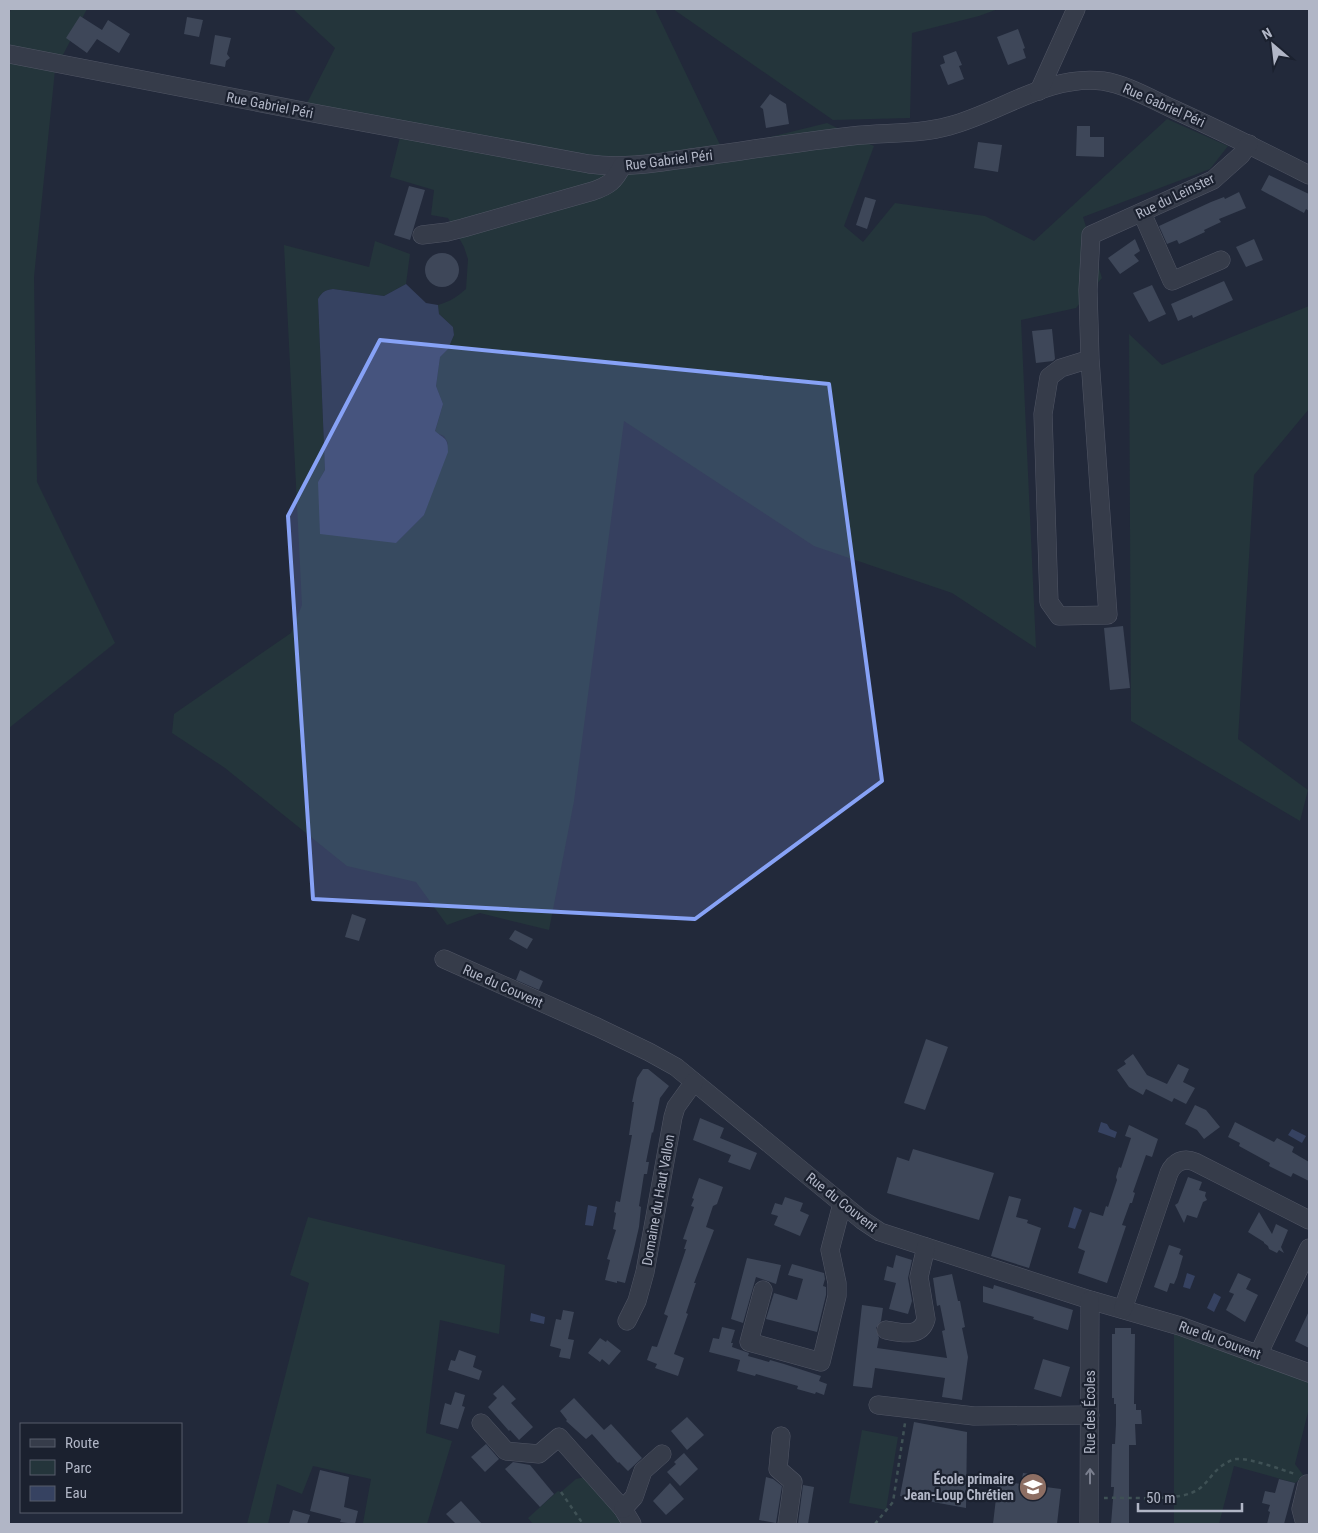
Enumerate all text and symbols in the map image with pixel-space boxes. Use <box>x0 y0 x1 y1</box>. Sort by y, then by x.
north arrow <box>1248 20 1298 70</box>
text: N <box>1259 24 1274 43</box>
street label: Rue Gabriel Péri <box>1121 80 1207 130</box>
street label: Rue Gabriel Péri <box>225 89 315 121</box>
street label: Rue Gabriel Péri <box>624 147 714 173</box>
street label: Rue du Leinster <box>1133 170 1217 222</box>
street label: Rue du Couvent <box>460 961 546 1011</box>
street label: Domaine du Haut Vallon <box>639 1133 677 1267</box>
street label: Rue du Couvent <box>803 1169 881 1235</box>
street label: Rue du Couvent <box>1177 1318 1263 1362</box>
street label: Rue des Écoles <box>1081 1370 1098 1454</box>
legend <box>20 1423 182 1513</box>
text: Route <box>65 1434 99 1452</box>
text: Parc <box>65 1459 92 1477</box>
one-way arrow <box>1085 1468 1095 1484</box>
place label: École primaire Jean-Loup Chrétien <box>904 1470 1014 1503</box>
school or university icon: École primaire Jean-Loup Chrétien <box>1018 1472 1048 1502</box>
scale bar <box>1138 1480 1242 1512</box>
text: Eau <box>65 1484 87 1502</box>
text: 50 m <box>1146 1489 1176 1507</box>

